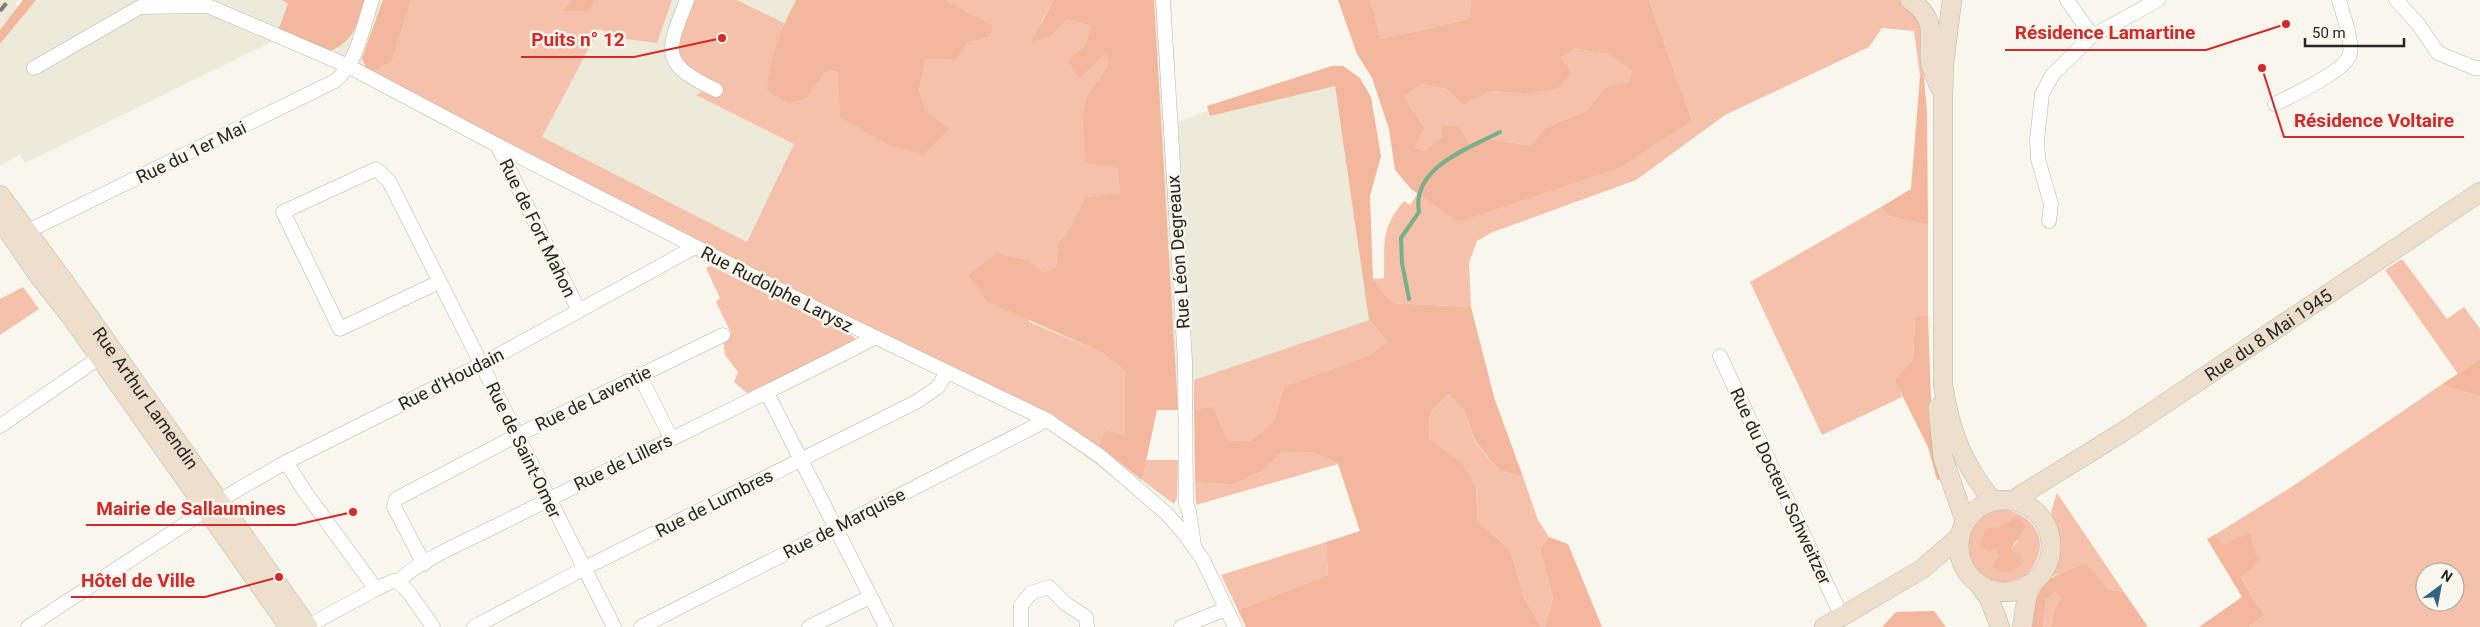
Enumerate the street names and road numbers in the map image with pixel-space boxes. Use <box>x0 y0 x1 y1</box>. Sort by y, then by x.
street label: Rue du 1er Mai <box>133 116 249 188</box>
street label: Rue de Fort Mahon <box>495 155 581 301</box>
street label: Rue Léon Degreaux <box>1162 174 1194 330</box>
street label: Rue Rudolphe Larysz <box>698 242 856 336</box>
street label: Rue du 8 Mai 1945 <box>2200 284 2336 385</box>
street label: Rue Arthur Lamendin <box>89 323 203 473</box>
street label: Rue d'Houdain <box>395 343 507 415</box>
street label: Rue de Laventie <box>532 361 654 435</box>
street label: Rue de Saint-Omer <box>482 379 566 521</box>
street label: Rue du Docteur Schweitzer <box>1726 384 1836 588</box>
street label: Rue de Lillers <box>570 429 676 495</box>
street label: Rue de Lumbres <box>652 464 776 542</box>
street label: Rue de Marquise <box>780 483 908 563</box>

